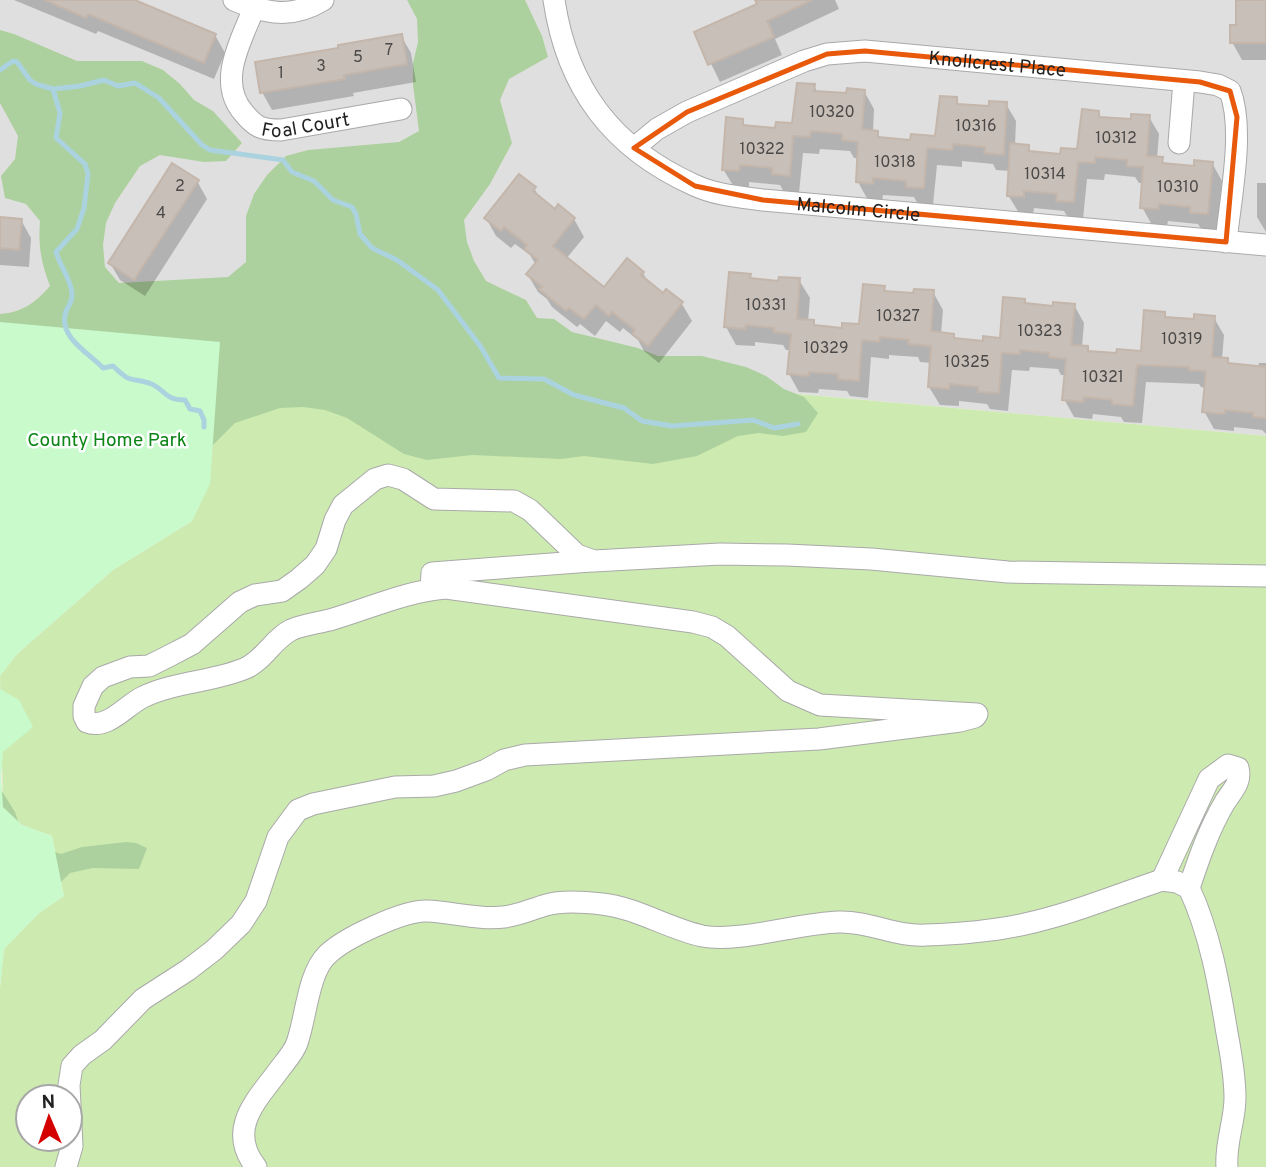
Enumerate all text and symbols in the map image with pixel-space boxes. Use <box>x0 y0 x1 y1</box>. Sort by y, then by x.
house number: 7 <box>385 41 393 61</box>
street label: Knollcrest Place <box>927 47 1067 84</box>
house number: 5 <box>353 48 363 68</box>
house number: 3 <box>316 57 326 77</box>
house number: 1 <box>278 64 284 84</box>
house number: 10320 <box>809 103 855 123</box>
street label: Foal Court <box>259 108 352 144</box>
house number: 10316 <box>955 117 997 137</box>
house number: 10312 <box>1095 129 1137 149</box>
house number: 10322 <box>739 140 785 160</box>
house number: 10318 <box>874 153 916 173</box>
house number: 10314 <box>1024 165 1066 185</box>
house number: 2 <box>175 177 185 197</box>
house number: 10310 <box>1157 178 1199 198</box>
street label: Malcolm Circle <box>795 193 921 228</box>
house number: 4 <box>156 204 166 224</box>
house number: 10331 <box>745 296 787 316</box>
house number: 10327 <box>876 307 920 327</box>
house number: 10323 <box>1018 322 1062 342</box>
house number: 10319 <box>1161 330 1203 350</box>
house number: 10329 <box>804 339 848 359</box>
house number: 10325 <box>944 353 990 373</box>
house number: 10321 <box>1082 368 1124 388</box>
park label: County Home Park <box>27 429 187 453</box>
north arrow <box>14 1083 84 1153</box>
text: N <box>41 1091 56 1115</box>

